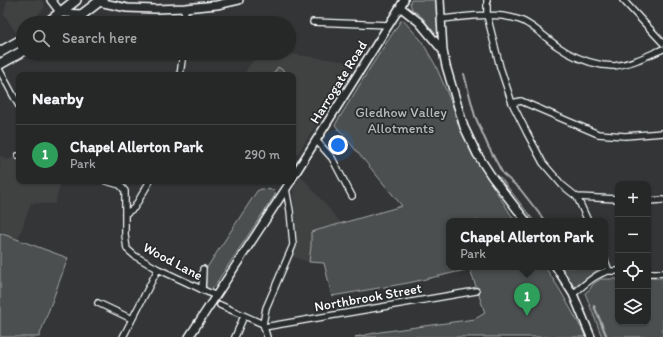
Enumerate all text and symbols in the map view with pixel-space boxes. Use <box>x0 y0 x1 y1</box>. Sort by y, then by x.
search box <box>16 16 296 60</box>
icon: search <box>30 27 52 49</box>
text: Search here <box>62 29 137 47</box>
street label: Harrogate Road <box>306 37 371 127</box>
text: Nearby <box>32 88 84 108</box>
park label: Gledhow Valley Allotments <box>355 104 447 137</box>
your location <box>328 135 348 155</box>
text: Chapel Allerton Park <box>70 138 203 156</box>
text: 1 <box>42 147 48 162</box>
text: 290 m <box>244 147 280 162</box>
text: Park <box>70 156 96 171</box>
map controls <box>615 181 651 325</box>
button: + <box>615 181 651 217</box>
button: − <box>615 217 651 253</box>
popup <box>446 218 608 270</box>
text: Chapel Allerton Park <box>460 228 594 246</box>
street label: Wood Lane <box>140 239 206 284</box>
text: Park <box>460 246 486 261</box>
button: locate <box>615 253 651 289</box>
street label: Northbrook Street <box>313 280 423 315</box>
pin: 1 <box>514 283 540 316</box>
button: layers <box>615 289 651 325</box>

